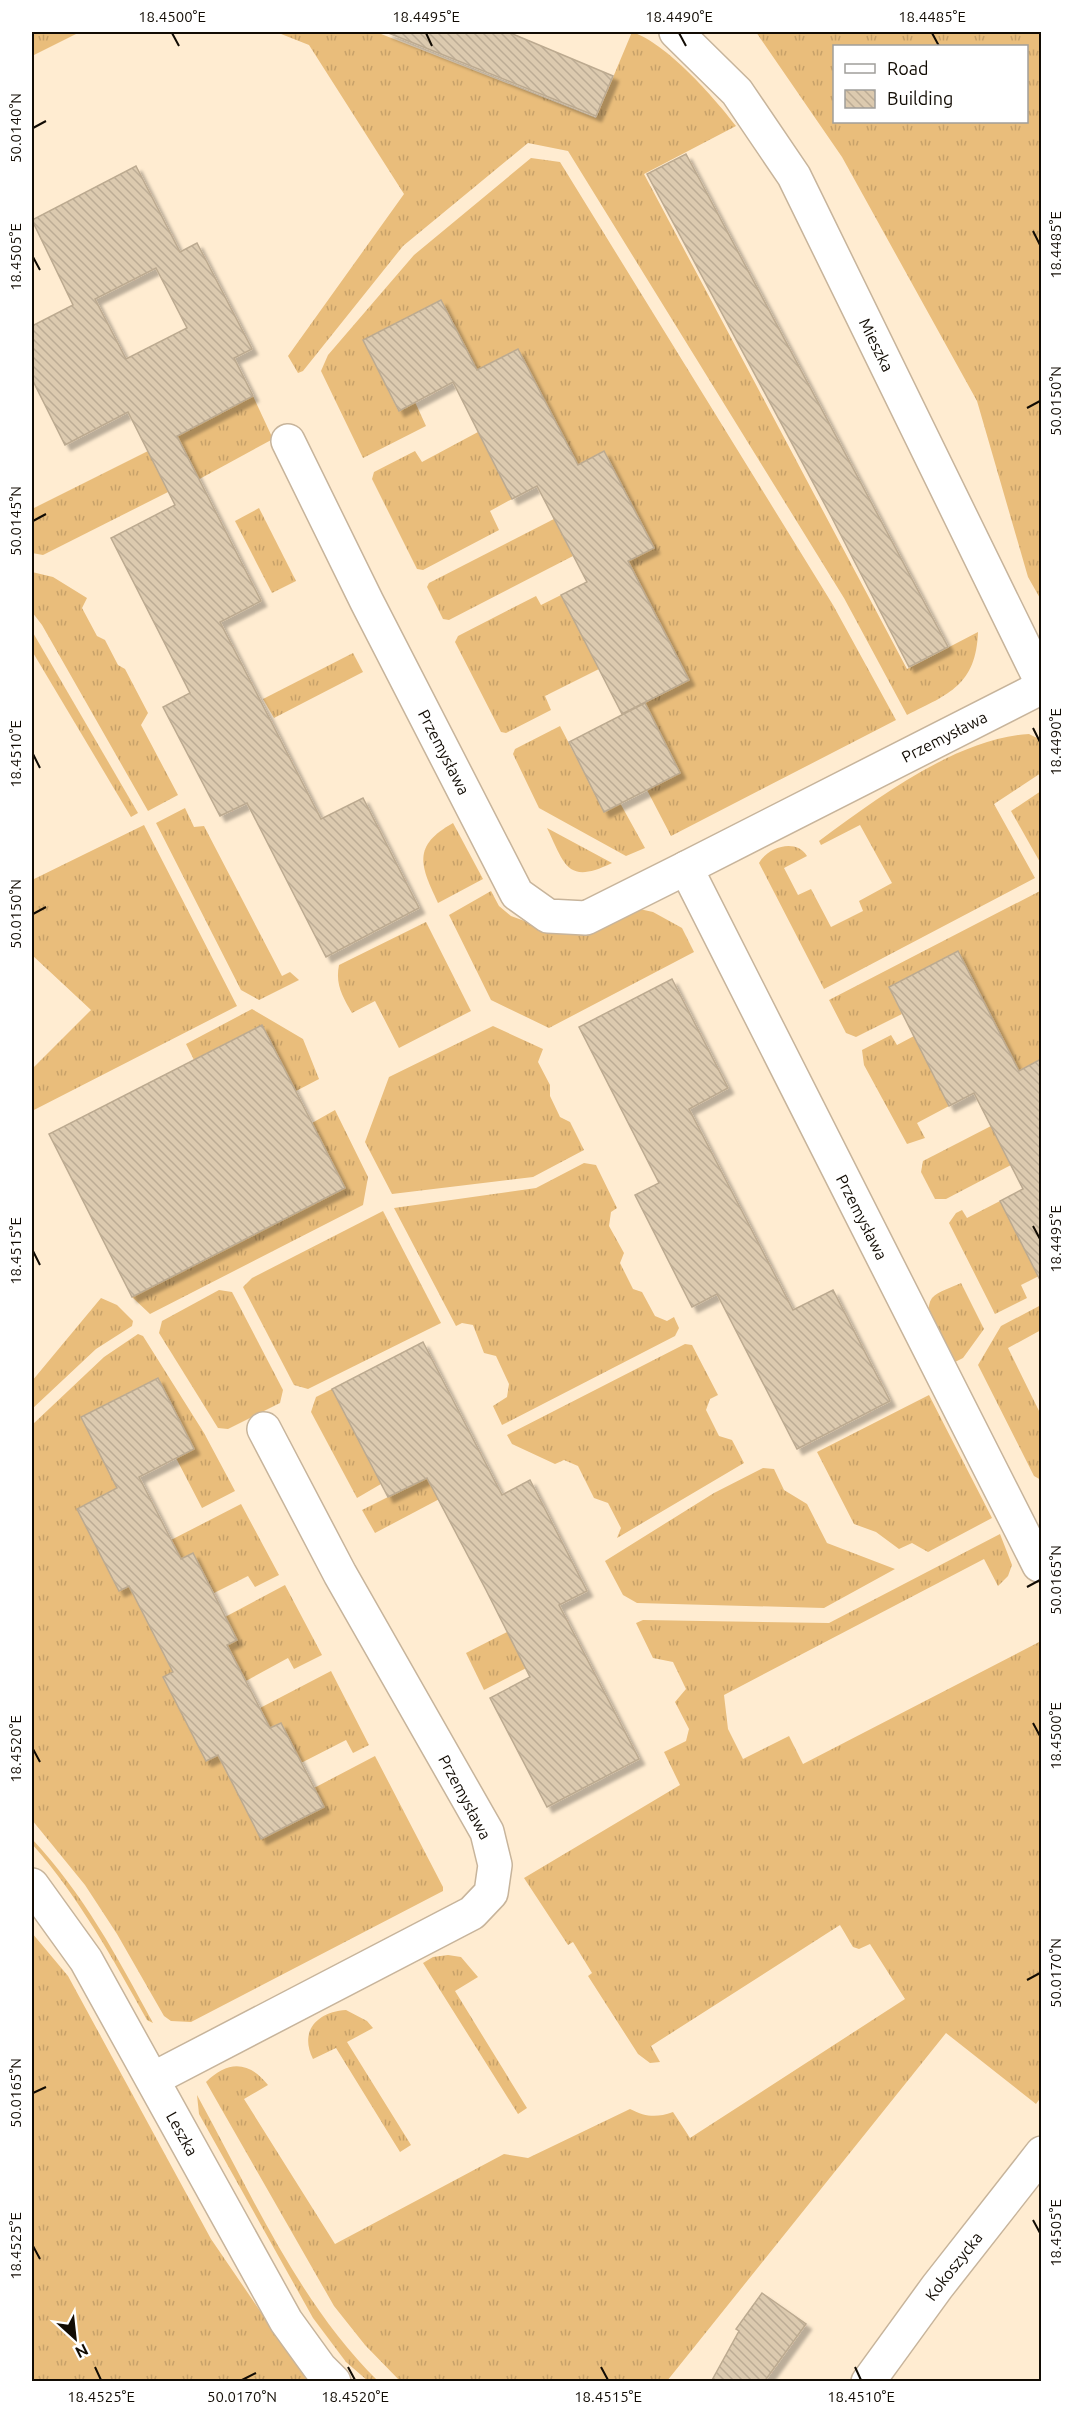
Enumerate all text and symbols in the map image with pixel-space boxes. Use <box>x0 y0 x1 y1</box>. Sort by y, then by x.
text: 18.4500°E <box>138 8 206 25</box>
text: 18.4495°E <box>392 8 460 25</box>
text: 18.4490°E <box>645 8 713 25</box>
text: 18.4485°E <box>898 8 966 25</box>
legend <box>833 45 1028 123</box>
text: Road <box>887 58 929 78</box>
text: Building <box>887 88 953 108</box>
text: 50.0140°N <box>7 93 24 163</box>
text: 18.4485°E <box>1047 211 1064 279</box>
text: 18.4505°E <box>7 223 24 291</box>
street label: Mieszka <box>856 315 897 374</box>
text: 50.0150°N <box>1047 366 1064 436</box>
text: 50.0145°N <box>7 486 24 556</box>
street label: Przemysława <box>415 706 473 798</box>
street label: Przemysława <box>899 708 990 766</box>
text: 18.4490°E <box>1047 708 1064 776</box>
text: 18.4510°E <box>7 720 24 788</box>
text: 50.0150°N <box>7 879 24 949</box>
street label: Przemysława <box>833 1171 891 1263</box>
text: 18.4495°E <box>1047 1205 1064 1273</box>
text: 18.4515°E <box>7 1217 24 1285</box>
text: 50.0165°N <box>1047 1545 1064 1615</box>
text: 18.4500°E <box>1047 1702 1064 1770</box>
text: 18.4520°E <box>7 1715 24 1783</box>
street label: Przemysława <box>435 1752 495 1842</box>
text: 50.0170°N <box>1047 1938 1064 2008</box>
text: 50.0165°N <box>7 2058 24 2128</box>
street label: Leszka <box>163 2109 202 2159</box>
text: 18.4505°E <box>1047 2199 1064 2267</box>
text: 18.4525°E <box>7 2212 24 2280</box>
street label: Kokoszycka <box>921 2228 986 2304</box>
north arrow <box>45 2308 105 2368</box>
text: N <box>72 2341 91 2362</box>
text: 18.4525°E <box>67 2388 135 2405</box>
text: 50.0170°N <box>207 2388 277 2405</box>
text: 18.4520°E <box>321 2388 389 2405</box>
text: 18.4515°E <box>574 2388 642 2405</box>
text: 18.4510°E <box>827 2388 895 2405</box>

